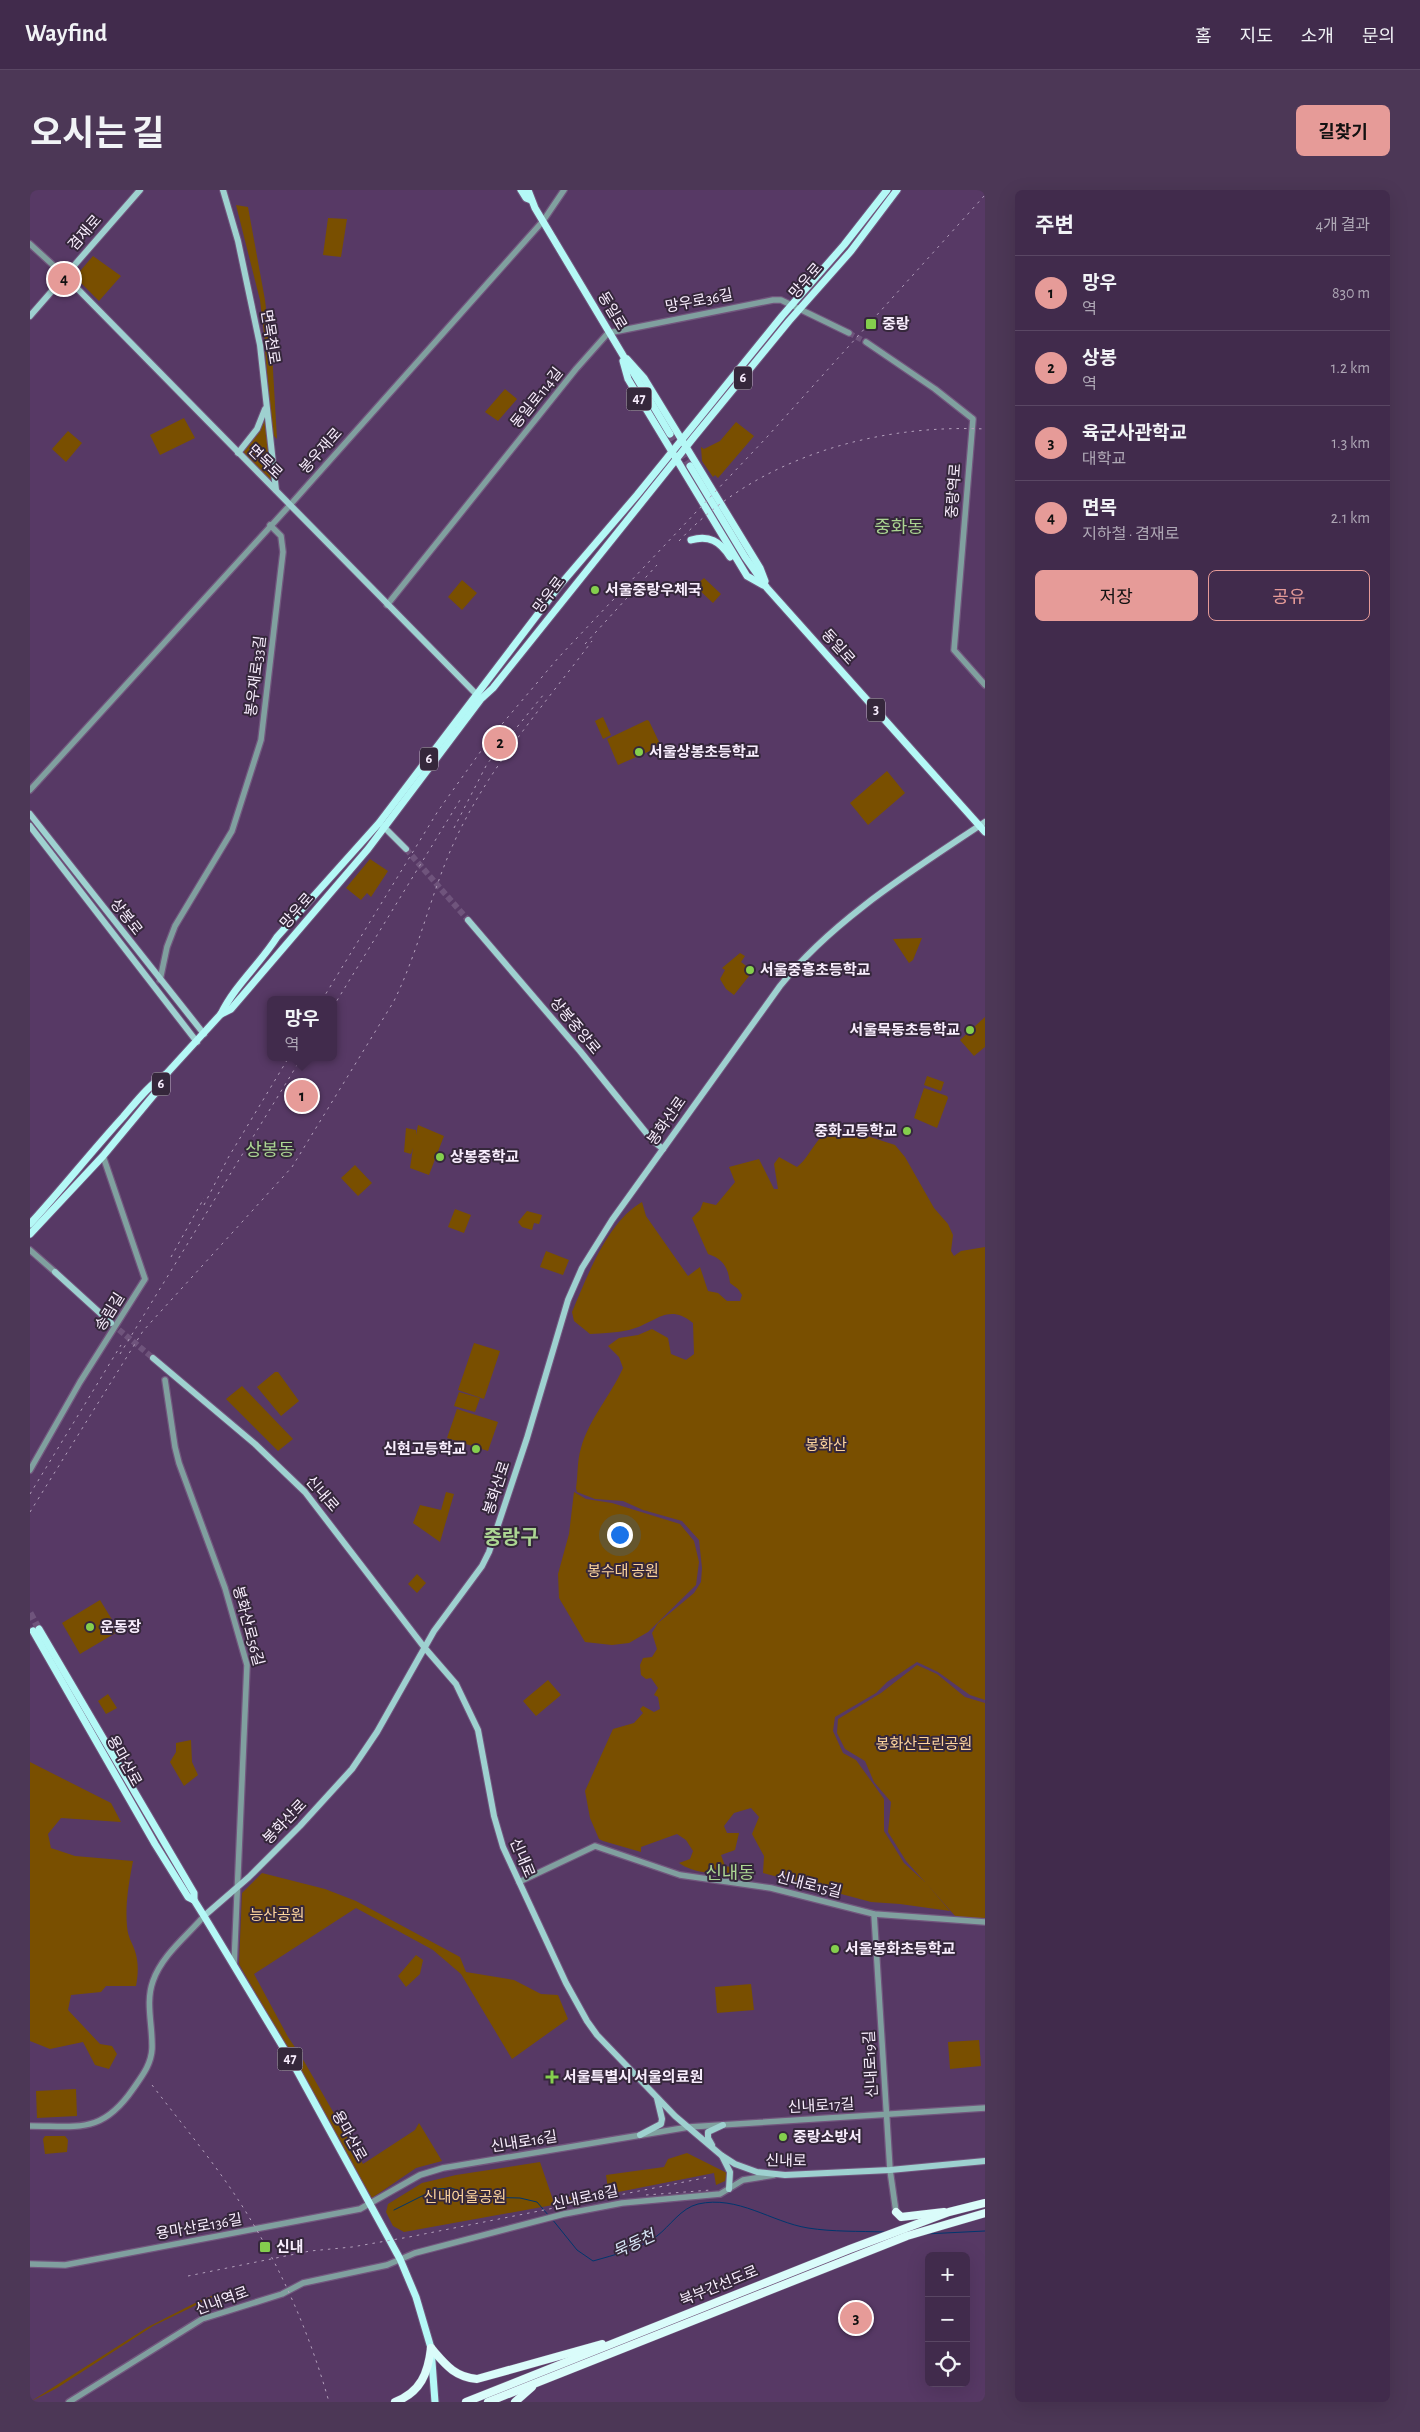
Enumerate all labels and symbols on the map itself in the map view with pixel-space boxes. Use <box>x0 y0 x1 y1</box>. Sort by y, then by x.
street label: 겸재로 <box>65 212 104 254</box>
pin: 4 <box>48 260 80 298</box>
street label: 망우로 <box>786 260 825 302</box>
street label: 망우로36길 <box>664 286 734 315</box>
street label: 동일로 <box>595 289 630 333</box>
street label: 면목천로 <box>258 308 284 365</box>
place label: 중랑 <box>882 316 910 332</box>
marker: 중랑 <box>864 317 878 331</box>
street label: 동일로114길 <box>508 364 566 431</box>
road number: 6 <box>734 367 752 390</box>
road number: 47 <box>626 388 652 410</box>
street label: 봉우재로 <box>296 425 345 477</box>
street label: 면목로 <box>245 442 286 482</box>
street label: 중랑역로 <box>944 463 963 519</box>
district label: 중화동 <box>874 518 924 537</box>
street label: 망우로 <box>530 573 567 616</box>
place label: 서울중랑우체국 <box>605 582 702 598</box>
marker: 서울중랑우체국 <box>589 584 601 596</box>
street label: 동일로 <box>819 626 858 667</box>
street label: 봉우재로33길 <box>243 635 268 717</box>
road number: 3 <box>867 698 885 722</box>
pin: 2 <box>484 724 516 762</box>
place label: 서울상봉초등학교 <box>649 743 760 760</box>
marker: 서울상봉초등학교 <box>633 746 645 758</box>
road number: 6 <box>420 748 438 770</box>
street label: 망우로 <box>277 890 316 932</box>
street label: 상봉로 <box>107 895 145 938</box>
place label: 서울중흥초등학교 <box>760 961 871 978</box>
marker: 서울중흥초등학교 <box>744 964 756 976</box>
street label: 상봉중앙로 <box>547 994 604 1057</box>
place label: 서울묵동초등학교 <box>850 1021 960 1038</box>
marker: 서울묵동초등학교 <box>964 1024 976 1036</box>
road number: 6 <box>152 1072 170 1096</box>
pin: 1 <box>286 1077 318 1115</box>
street label: 봉화산로 <box>644 1094 689 1148</box>
place label: 중화고등학교 <box>814 1122 897 1139</box>
marker: 중화고등학교 <box>901 1125 913 1137</box>
district label: 상봉동 <box>245 1140 295 1160</box>
place label: 상봉중학교 <box>450 1148 519 1165</box>
marker: 상봉중학교 <box>434 1151 446 1163</box>
street label: 송림길 <box>92 1290 127 1334</box>
park label: 봉화산 <box>805 1437 847 1453</box>
place label: 신현고등학교 <box>383 1440 466 1457</box>
marker: 신현고등학교 <box>470 1443 482 1455</box>
street label: 봉화산로 <box>480 1459 513 1517</box>
street label: 신내로 <box>303 1473 342 1515</box>
your location <box>607 1522 633 1548</box>
district label: 중랑구 <box>483 1527 539 1548</box>
park label: 봉수대 공원 <box>587 1563 659 1579</box>
street label: 봉화산로56길 <box>230 1584 267 1668</box>
place label: 운동장 <box>100 1619 142 1635</box>
marker: 운동장 <box>84 1621 96 1633</box>
street label: 용마산로 <box>104 1733 145 1789</box>
park label: 봉화산근린공원 <box>876 1736 972 1752</box>
street label: 봉화산로 <box>260 1796 310 1847</box>
street label: 신내로 <box>507 1836 538 1880</box>
district label: 신내동 <box>705 1864 755 1883</box>
street label: 신내로15길 <box>775 1869 843 1900</box>
park label: 능산공원 <box>249 1907 305 1923</box>
place label: 서울봉화초등학교 <box>845 1940 956 1957</box>
marker: 서울봉화초등학교 <box>829 1943 841 1955</box>
street label: 신내로19길 <box>861 2030 880 2098</box>
road number: 47 <box>278 2048 302 2070</box>
place label: 서울특별시 서울의료원 <box>563 2069 703 2085</box>
marker: 서울특별시 서울의료원 <box>545 2070 559 2084</box>
street label: 신내로17길 <box>787 2096 855 2115</box>
street label: 용마산로 <box>329 2108 370 2164</box>
street label: 신내로16길 <box>489 2128 558 2155</box>
place label: 중랑소방서 <box>793 2129 862 2145</box>
marker: 중랑소방서 <box>777 2131 789 2143</box>
street label: 신내로 <box>765 2152 807 2169</box>
street label: 신내로18길 <box>550 2183 620 2212</box>
park label: 신내어울공원 <box>424 2189 506 2205</box>
street label: 용마산로136길 <box>154 2211 243 2242</box>
water label: 묵동천 <box>610 2226 659 2261</box>
place label: 신내 <box>276 2239 304 2255</box>
marker: 신내 <box>258 2240 272 2254</box>
street label: 북부간선도로 <box>677 2263 760 2308</box>
street label: 신내역로 <box>193 2284 251 2317</box>
pin: 3 <box>840 2299 872 2337</box>

